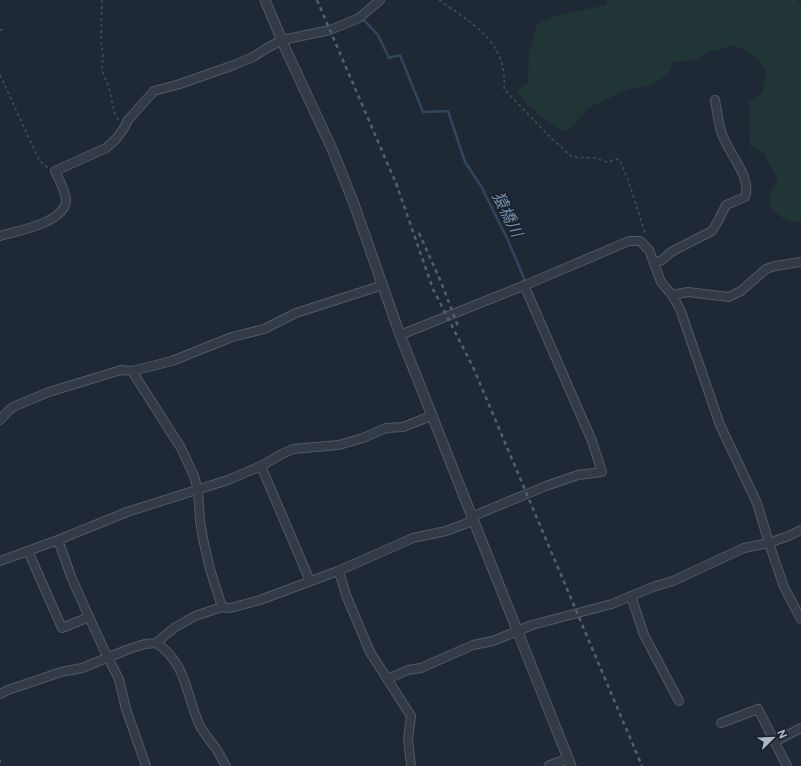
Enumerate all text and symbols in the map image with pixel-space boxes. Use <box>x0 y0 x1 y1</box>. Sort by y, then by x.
water label: 猿橋川 <box>489 188 528 241</box>
north arrow <box>753 718 793 758</box>
text: N <box>775 728 790 740</box>

